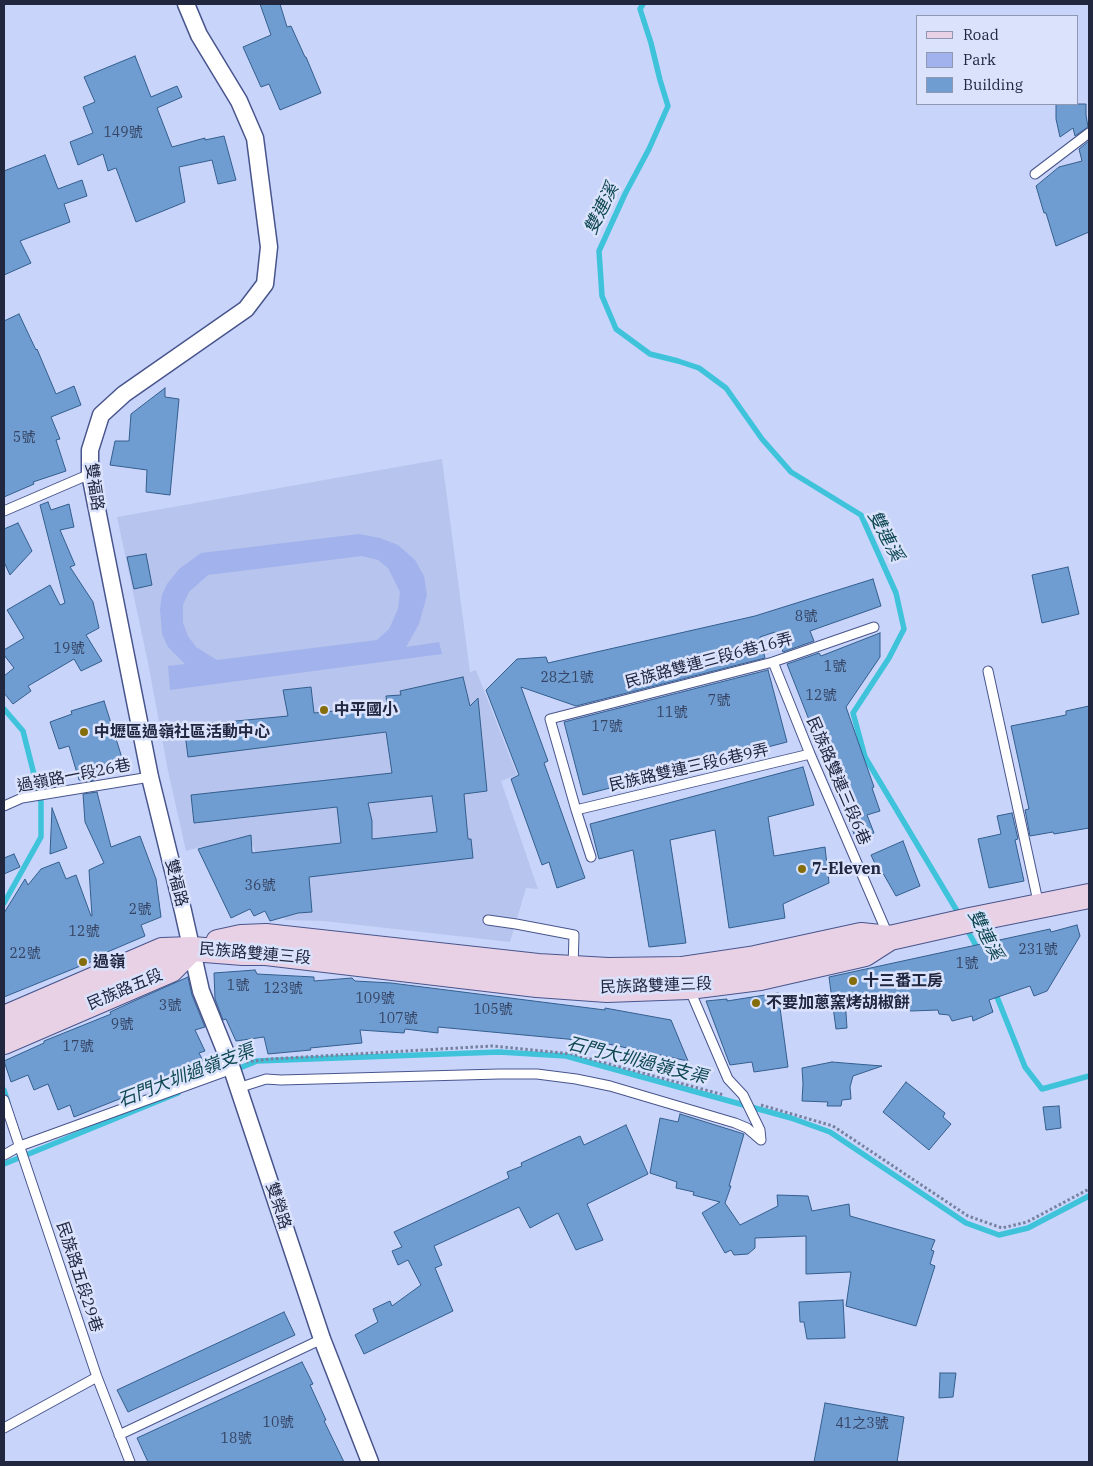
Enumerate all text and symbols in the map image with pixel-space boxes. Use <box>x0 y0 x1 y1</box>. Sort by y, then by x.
legend <box>916 15 1078 105</box>
text: Road <box>963 25 999 44</box>
text: Park <box>963 50 996 69</box>
text: Building <box>963 75 1023 94</box>
house number: 149號 <box>103 125 143 141</box>
water label: 雙連溪 <box>580 180 624 238</box>
house number: 5號 <box>13 430 35 446</box>
street label: 雙福路 <box>81 462 107 512</box>
water label: 雙連溪 <box>863 507 907 565</box>
house number: 8號 <box>795 609 817 625</box>
street label: 民族路雙連三段6巷16弄 <box>623 629 795 693</box>
house number: 19號 <box>54 641 84 657</box>
house number: 1號 <box>824 659 846 675</box>
house number: 28之1號 <box>540 670 594 686</box>
house number: 12號 <box>806 688 836 704</box>
house number: 7號 <box>708 693 730 709</box>
place label: 中平國小 <box>334 700 398 720</box>
marker: 中平國小 <box>318 704 330 716</box>
house number: 11號 <box>657 705 687 721</box>
street label: 民族路雙連三段6巷 <box>802 714 874 848</box>
house number: 17號 <box>592 719 622 735</box>
place label: 中壢區過嶺社區活動中心 <box>94 722 270 742</box>
marker: 中壢區過嶺社區活動中心 <box>78 726 90 738</box>
street label: 民族路雙連三段6巷9弄 <box>607 740 771 796</box>
street label: 過嶺路一段26巷 <box>16 756 132 796</box>
street label: 雙福路 <box>161 857 191 909</box>
place label: 7-Eleven <box>812 859 881 879</box>
marker: 7-Eleven <box>796 863 808 875</box>
house number: 36號 <box>245 878 275 894</box>
house number: 2號 <box>129 902 151 918</box>
water label: 雙連溪 <box>963 906 1007 964</box>
house number: 12號 <box>69 924 99 940</box>
street label: 民族路雙連三段 <box>198 940 312 968</box>
house number: 231號 <box>1018 942 1058 958</box>
house number: 22號 <box>10 946 40 962</box>
place label: 過嶺 <box>93 952 125 972</box>
marker: 過嶺 <box>77 956 89 968</box>
house number: 1號 <box>956 956 978 972</box>
street label: 民族路五段 <box>84 966 166 1014</box>
place label: 十三番工房 <box>863 971 943 991</box>
street label: 民族路雙連三段 <box>600 974 712 998</box>
marker: 十三番工房 <box>847 975 859 987</box>
house number: 1號 <box>227 978 249 994</box>
house number: 123號 <box>263 981 303 997</box>
house number: 109號 <box>355 991 395 1007</box>
place label: 不要加蔥窯烤胡椒餅 <box>766 993 910 1013</box>
marker: 不要加蔥窯烤胡椒餅 <box>750 997 762 1009</box>
house number: 3號 <box>159 998 181 1014</box>
house number: 105號 <box>473 1002 513 1018</box>
house number: 107號 <box>378 1011 418 1027</box>
house number: 9號 <box>111 1017 133 1033</box>
water label: 石門大圳過嶺支渠 <box>565 1033 709 1089</box>
house number: 17號 <box>63 1039 93 1055</box>
water label: 石門大圳過嶺支渠 <box>115 1040 257 1112</box>
street label: 雙榮路 <box>261 1180 295 1232</box>
street label: 民族路五段29巷 <box>52 1219 106 1335</box>
house number: 10號 <box>263 1415 293 1431</box>
house number: 41之3號 <box>835 1416 889 1432</box>
house number: 18號 <box>221 1431 251 1447</box>

